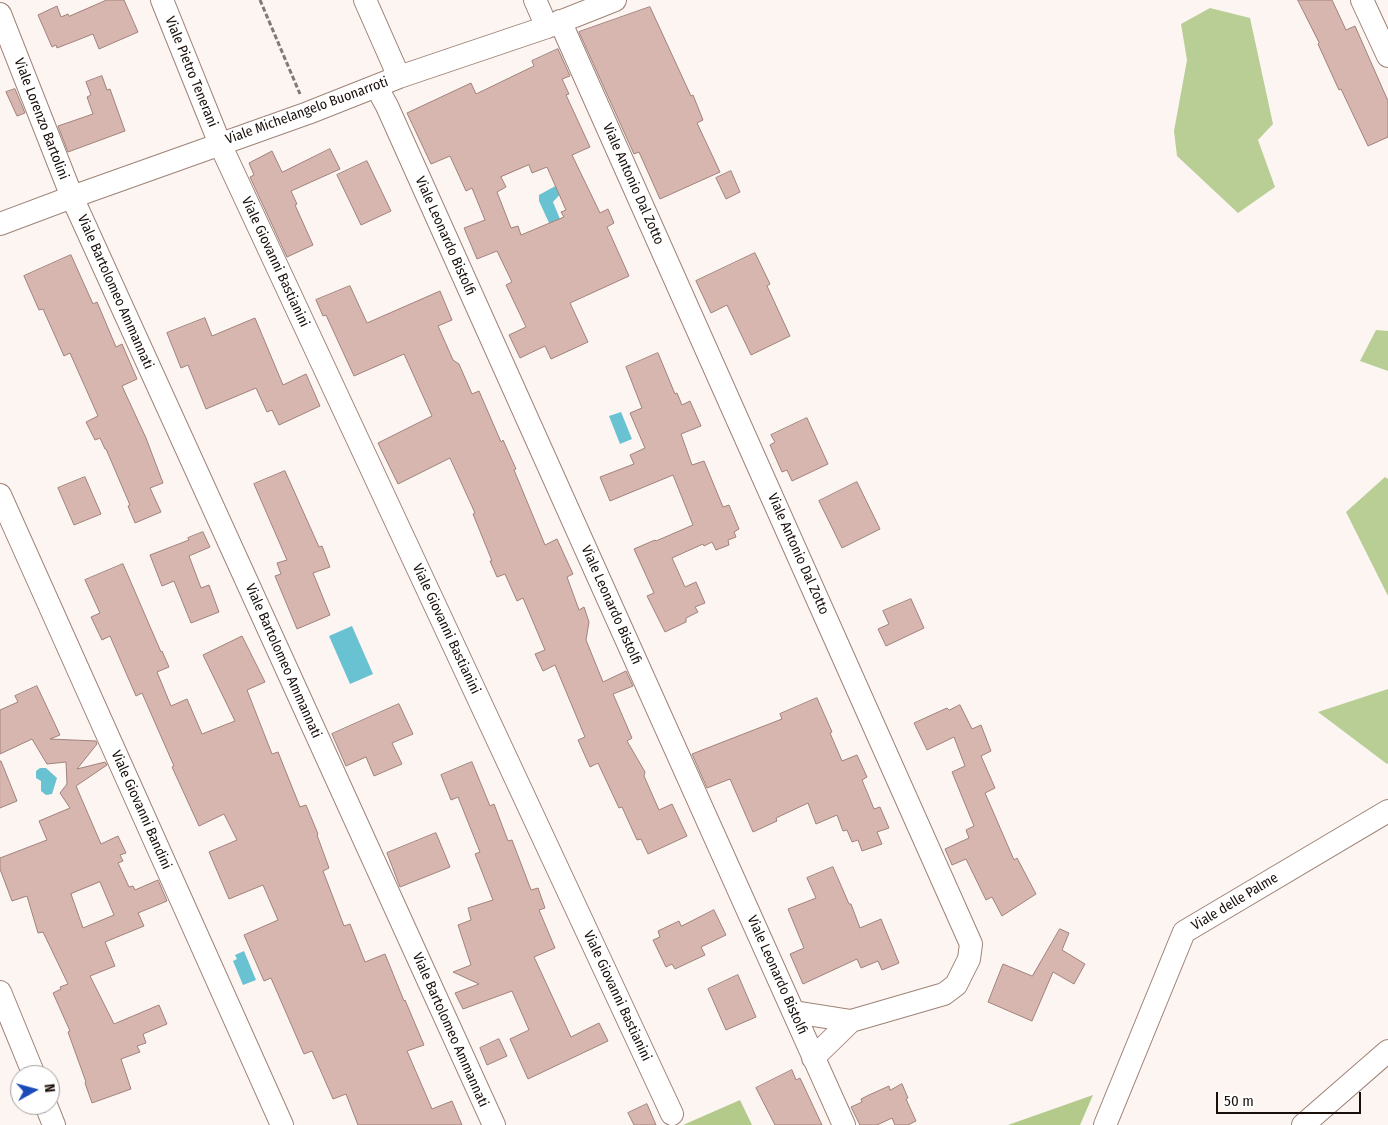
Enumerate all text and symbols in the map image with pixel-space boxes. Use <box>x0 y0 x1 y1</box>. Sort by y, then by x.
street label: Viale Pietro Tenerani <box>161 14 221 130</box>
street label: Viale Lorenzo Bartolini <box>10 56 72 182</box>
street label: Viale Michelangelo Buonarroti <box>223 74 391 148</box>
street label: Viale Antonio Dal Zotto <box>599 121 667 247</box>
street label: Viale Leonardo Bistolfi <box>411 174 479 298</box>
street label: Viale Giovanni Bastianini <box>237 194 313 330</box>
street label: Viale Bartolomeo Ammannati <box>73 212 157 372</box>
street label: Viale Antonio Dal Zotto <box>764 491 832 617</box>
street label: Viale Leonardo Bistolfi <box>577 543 645 667</box>
street label: Viale Giovanni Bastianini <box>408 561 484 697</box>
street label: Viale Bartolomeo Ammannati <box>241 581 325 741</box>
street label: Viale Giovanni Bandini <box>107 748 175 872</box>
street label: Viale delle Palme <box>1189 870 1281 934</box>
street label: Viale Leonardo Bistolfi <box>743 913 811 1037</box>
street label: Viale Giovanni Bastianini <box>579 928 655 1064</box>
street label: Viale Bartolomeo Ammannati <box>408 950 492 1110</box>
north arrow <box>10 1065 60 1115</box>
scale bar <box>1218 1082 1363 1114</box>
text: N <box>40 1083 58 1093</box>
text: 50 m <box>1224 1092 1254 1110</box>

